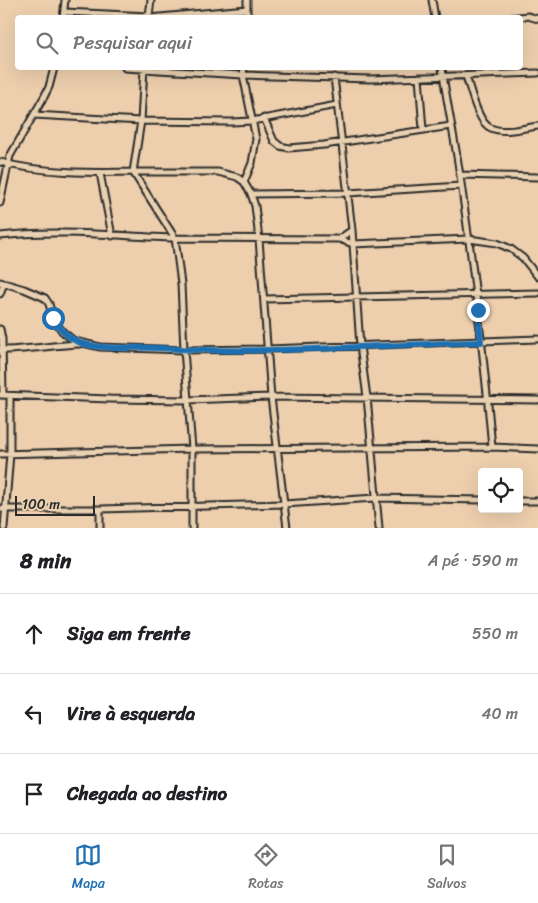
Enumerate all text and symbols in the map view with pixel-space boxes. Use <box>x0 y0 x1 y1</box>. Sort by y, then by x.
search box <box>15 15 523 70</box>
text: Pesquisar aqui <box>73 26 192 59</box>
icon: search <box>33 29 61 57</box>
route end <box>467 299 490 322</box>
route start <box>42 307 65 330</box>
map controls <box>478 468 523 513</box>
button: locate <box>478 468 523 513</box>
text: 100 m <box>22 492 60 517</box>
scale bar <box>15 493 95 516</box>
text: 8 min <box>20 542 71 580</box>
text: A pé · 590 m <box>428 546 518 575</box>
text: Siga em frente <box>67 617 190 650</box>
text: 550 m <box>472 619 518 648</box>
icon: ahead <box>20 620 48 648</box>
text: Vire à esquerda <box>67 697 195 730</box>
text: 40 m <box>481 699 518 728</box>
icon: left <box>20 700 48 728</box>
text: Chegada ao destino <box>67 777 227 810</box>
icon: arrive <box>20 780 48 808</box>
tab: Mapa <box>72 841 105 896</box>
tab: Rotas <box>248 841 283 896</box>
tab: Salvos <box>427 841 466 896</box>

